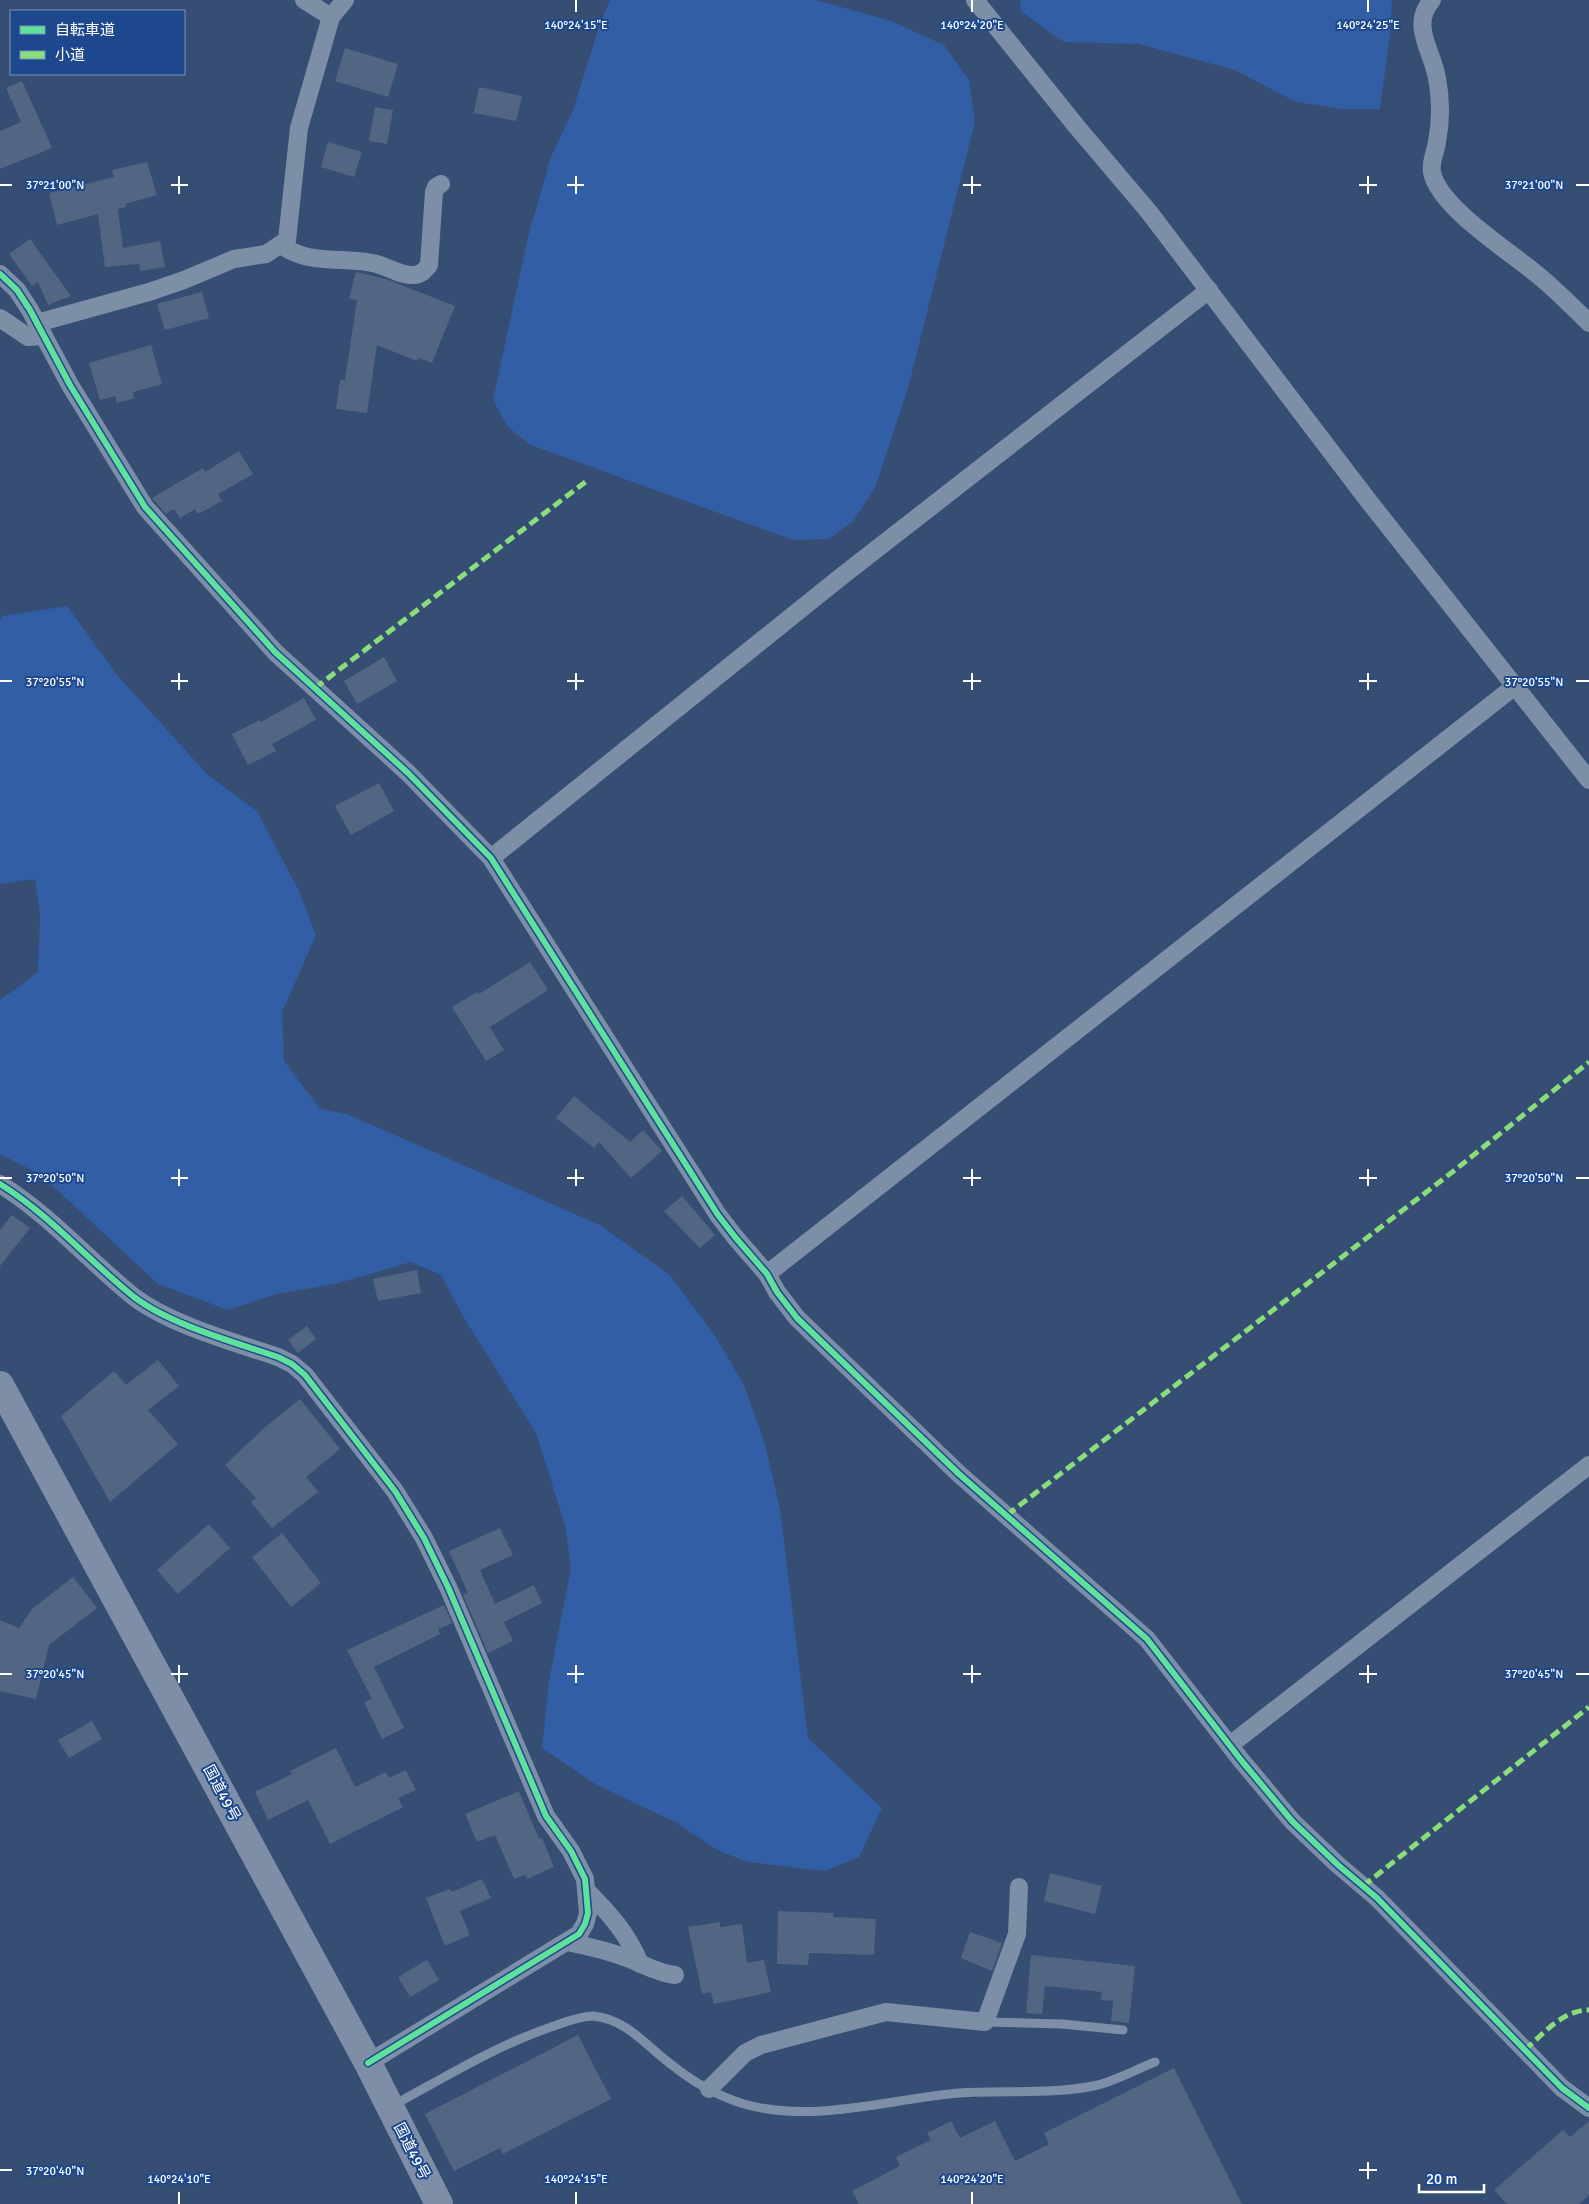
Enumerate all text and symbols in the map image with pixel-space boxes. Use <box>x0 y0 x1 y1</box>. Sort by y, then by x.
legend <box>10 10 185 75</box>
text: 140°24'15"E <box>544 18 608 33</box>
text: 140°24'20"E <box>940 18 1004 33</box>
text: 140°24'25"E <box>1336 18 1400 33</box>
text: 自転車道 <box>55 21 115 39</box>
text: 小道 <box>55 46 85 64</box>
text: 37°21'00"N <box>26 178 84 193</box>
text: 37°21'00"N <box>1505 178 1563 193</box>
text: 37°20'55"N <box>26 675 84 690</box>
text: 37°20'55"N <box>1505 675 1563 690</box>
text: 37°20'50"N <box>26 1171 84 1186</box>
text: 37°20'50"N <box>1505 1171 1563 1186</box>
text: 37°20'45"N <box>26 1667 84 1682</box>
text: 37°20'45"N <box>1505 1667 1563 1682</box>
street label: 国道49号 <box>200 1762 244 1824</box>
street label: 国道49号 <box>390 2120 434 2182</box>
scale bar <box>1419 2162 1484 2194</box>
text: 37°20'40"N <box>26 2164 84 2179</box>
text: 20 m <box>1426 2170 1457 2188</box>
text: 140°24'10"E <box>147 2172 211 2187</box>
text: 140°24'15"E <box>544 2172 608 2187</box>
text: 140°24'20"E <box>940 2172 1004 2187</box>

